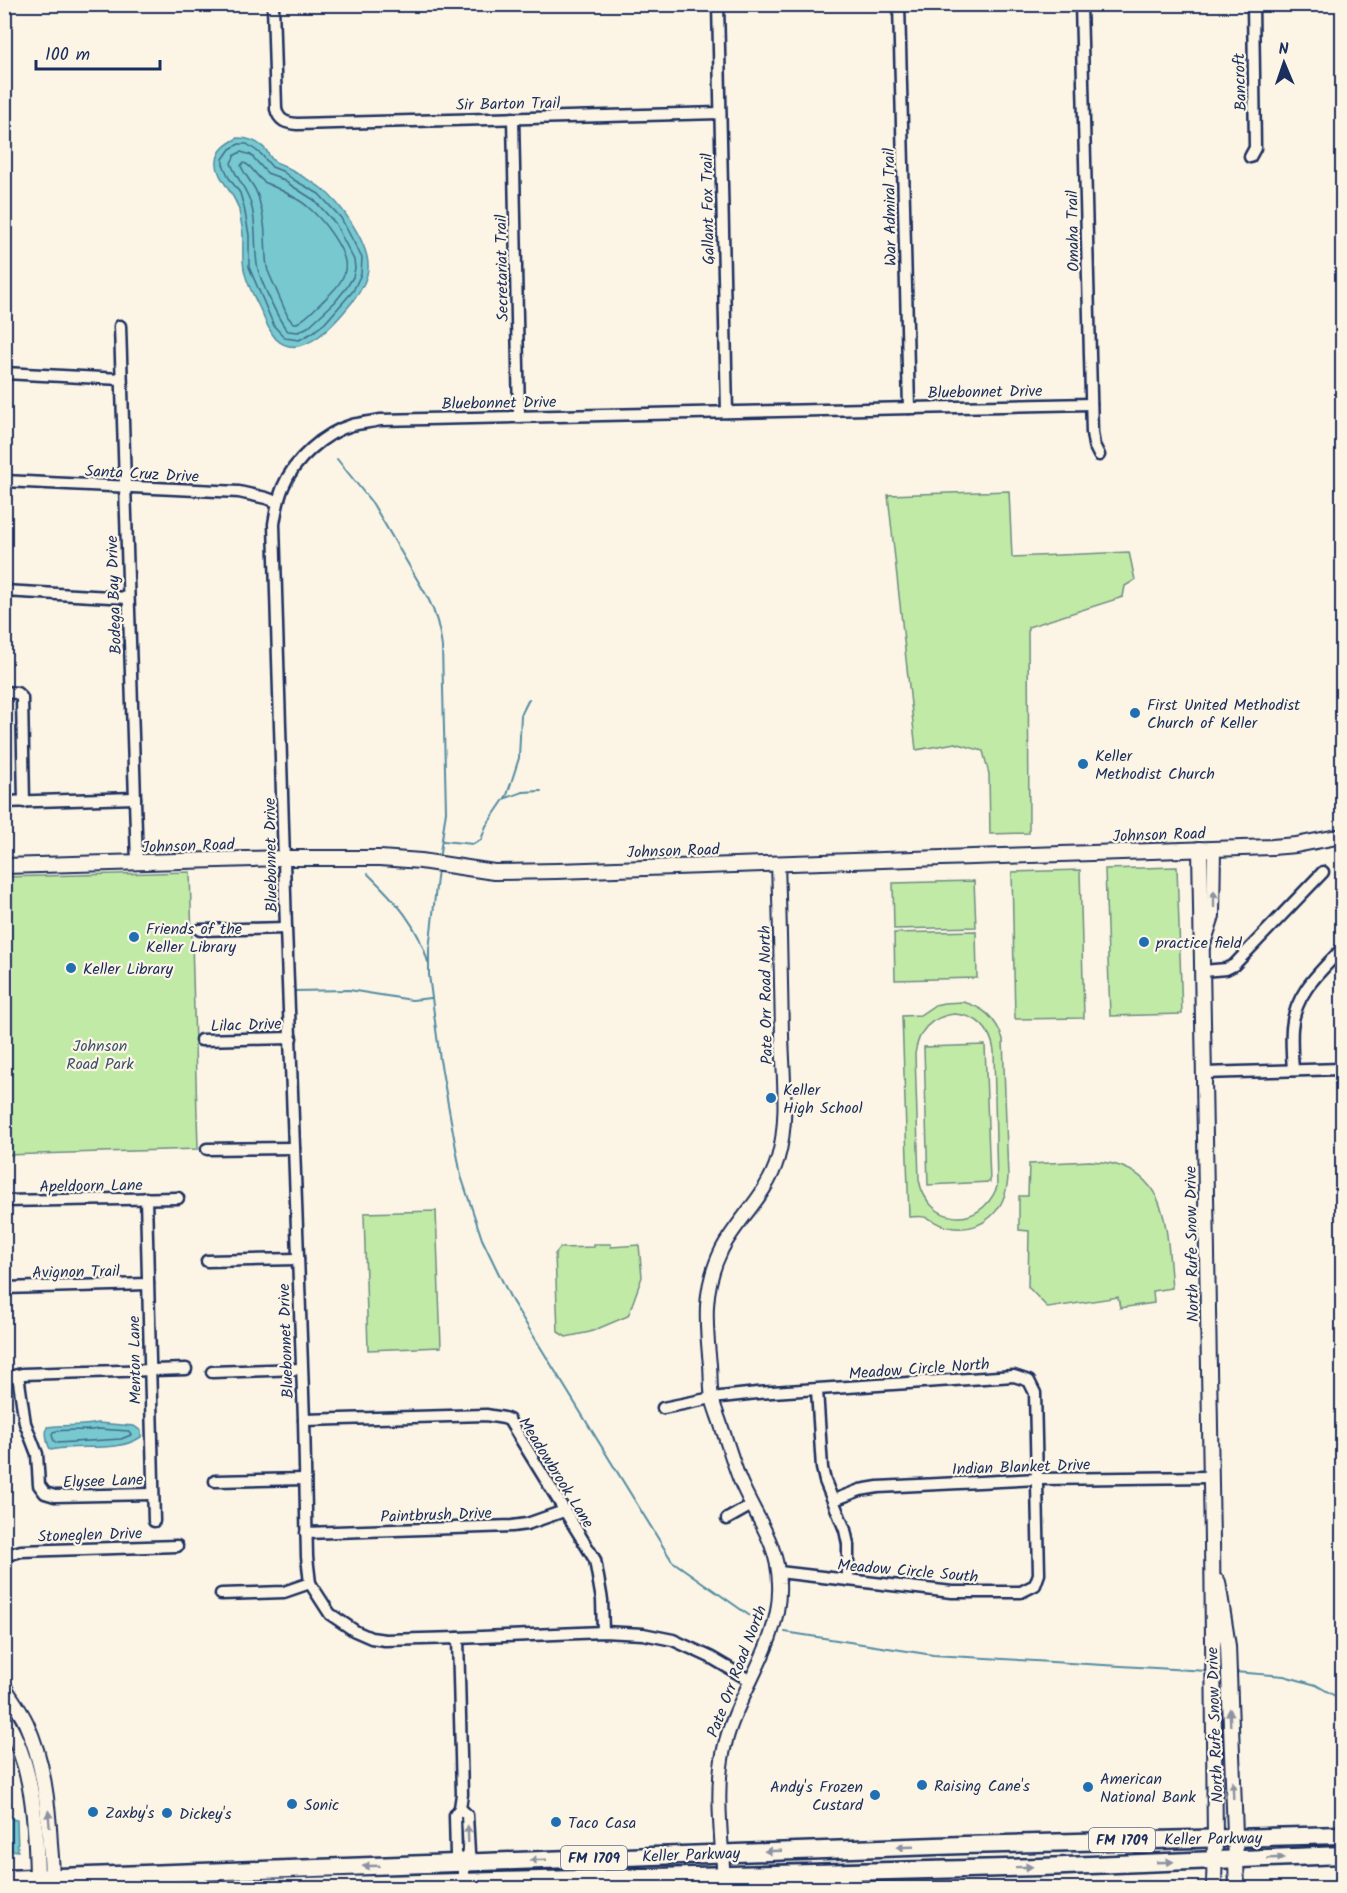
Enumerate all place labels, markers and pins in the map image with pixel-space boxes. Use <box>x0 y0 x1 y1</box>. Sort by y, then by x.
place label: First United Methodist Church of Keller <box>1147 693 1301 736</box>
marker: First United Methodist Church of Keller <box>1128 706 1142 720</box>
place label: Keller Methodist Church <box>1095 744 1215 787</box>
marker: Keller Methodist Church <box>1076 757 1090 771</box>
place label: Friends of the Keller Library <box>146 917 242 960</box>
marker: Friends of the Keller Library <box>127 930 141 944</box>
place label: practice field <box>1155 931 1243 956</box>
marker: practice field <box>1137 935 1151 949</box>
place label: Keller Library <box>83 957 173 982</box>
marker: Keller Library <box>64 961 78 975</box>
place label: Keller High School <box>783 1078 863 1121</box>
marker: Keller High School <box>764 1091 778 1105</box>
place label: American National Bank <box>1100 1767 1196 1810</box>
place label: Raising Cane's <box>934 1774 1030 1799</box>
place label: Andy's Frozen Custard <box>770 1775 864 1818</box>
marker: Raising Cane's <box>915 1778 929 1792</box>
marker: American National Bank <box>1081 1780 1095 1794</box>
marker: Andy's Frozen Custard <box>868 1788 882 1802</box>
place label: Sonic <box>304 1793 339 1818</box>
marker: Sonic <box>285 1797 299 1811</box>
place label: Zaxby's <box>105 1801 154 1826</box>
place label: Dickey's <box>179 1802 232 1827</box>
marker: Zaxby's <box>86 1805 100 1819</box>
marker: Dickey's <box>160 1806 174 1820</box>
place label: Taco Casa <box>568 1811 636 1836</box>
marker: Taco Casa <box>549 1815 563 1829</box>

